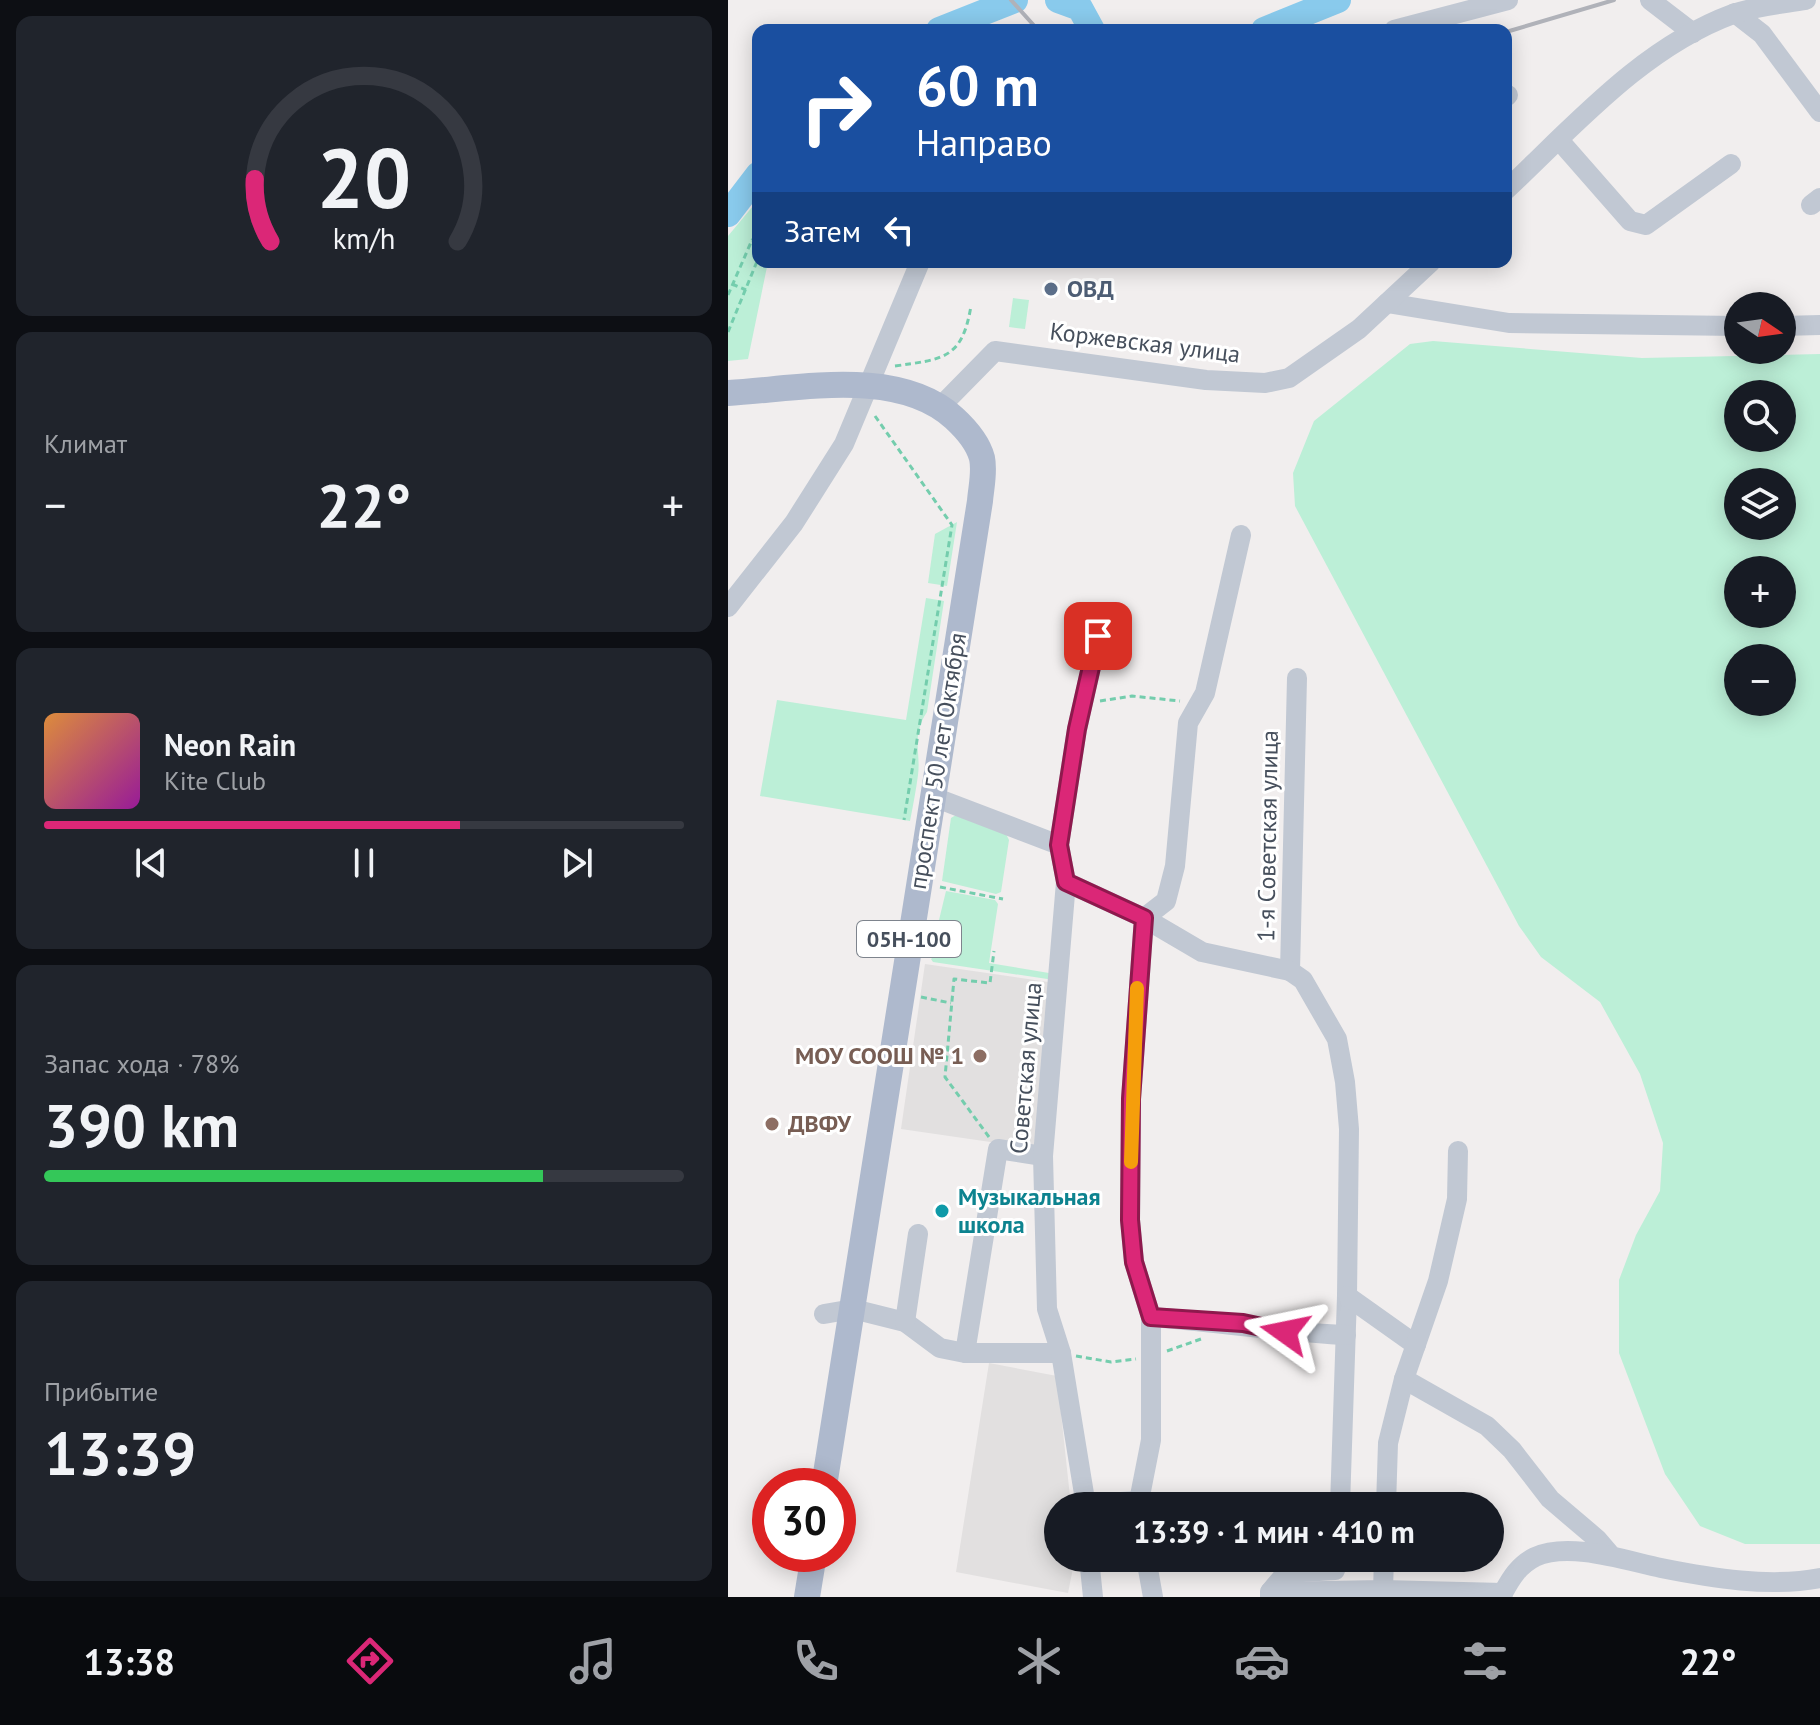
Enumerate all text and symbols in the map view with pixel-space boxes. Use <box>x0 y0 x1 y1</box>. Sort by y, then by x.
text: 60 m <box>916 49 1039 121</box>
icon: right <box>784 56 888 160</box>
text: Направо <box>916 119 1052 166</box>
text: 20 <box>317 123 411 231</box>
icon: left <box>877 208 921 252</box>
text: Затем <box>784 211 861 250</box>
text: km/h <box>333 220 395 257</box>
place label: ОВД <box>1067 273 1114 304</box>
marker: ОВД <box>1042 280 1060 298</box>
north arrow <box>1724 292 1796 364</box>
map controls <box>1724 292 1796 716</box>
street label: Коржевская улица <box>1048 315 1242 370</box>
button: search <box>1724 380 1796 452</box>
text: Климат <box>44 427 127 460</box>
text: 22° <box>317 466 411 544</box>
button: layers <box>1724 468 1796 540</box>
text: − <box>44 476 66 533</box>
text: + <box>662 476 684 533</box>
button: + <box>1724 556 1796 628</box>
pin <box>1064 602 1132 670</box>
icon: arrive <box>1076 614 1120 658</box>
street label: проспект 50 лет Октября <box>902 630 973 891</box>
button: − <box>1724 644 1796 716</box>
text: Neon Rain <box>164 725 296 764</box>
street label: 1-я Советская улица <box>1250 730 1285 942</box>
text: Kite Club <box>164 764 266 797</box>
icon: previous <box>129 841 173 885</box>
icon: pause <box>342 841 386 885</box>
icon: next <box>555 841 599 885</box>
road number: 05Н-100 <box>857 921 961 957</box>
street label: Советская улица <box>1003 981 1048 1155</box>
place label: МОУ СООШ № 1 <box>795 1040 964 1071</box>
text: Запас хода · 78% <box>44 1047 239 1080</box>
marker: МОУ СООШ № 1 <box>971 1047 989 1065</box>
text: 390 km <box>44 1086 239 1164</box>
place label: ДВФУ <box>788 1108 851 1139</box>
marker: ДВФУ <box>763 1115 781 1133</box>
place label: Музыкальная школа <box>958 1181 1101 1240</box>
marker: Музыкальная школа <box>933 1202 951 1220</box>
position arrow <box>1243 1290 1327 1374</box>
text: Прибытие <box>44 1375 158 1408</box>
text: 13:39 <box>44 1414 196 1492</box>
speed limit sign: 30 <box>752 1468 856 1572</box>
text: 13:39 · 1 мин · 410 m <box>1133 1512 1415 1551</box>
icon: directions <box>342 1633 398 1689</box>
icon: music <box>565 1633 621 1689</box>
icon: phone <box>788 1633 844 1689</box>
icon: climate <box>1011 1633 1067 1689</box>
icon: car <box>1234 1633 1290 1689</box>
icon: filters <box>1457 1633 1513 1689</box>
text: 13:38 <box>84 1638 175 1685</box>
text: 22° <box>1680 1638 1736 1685</box>

